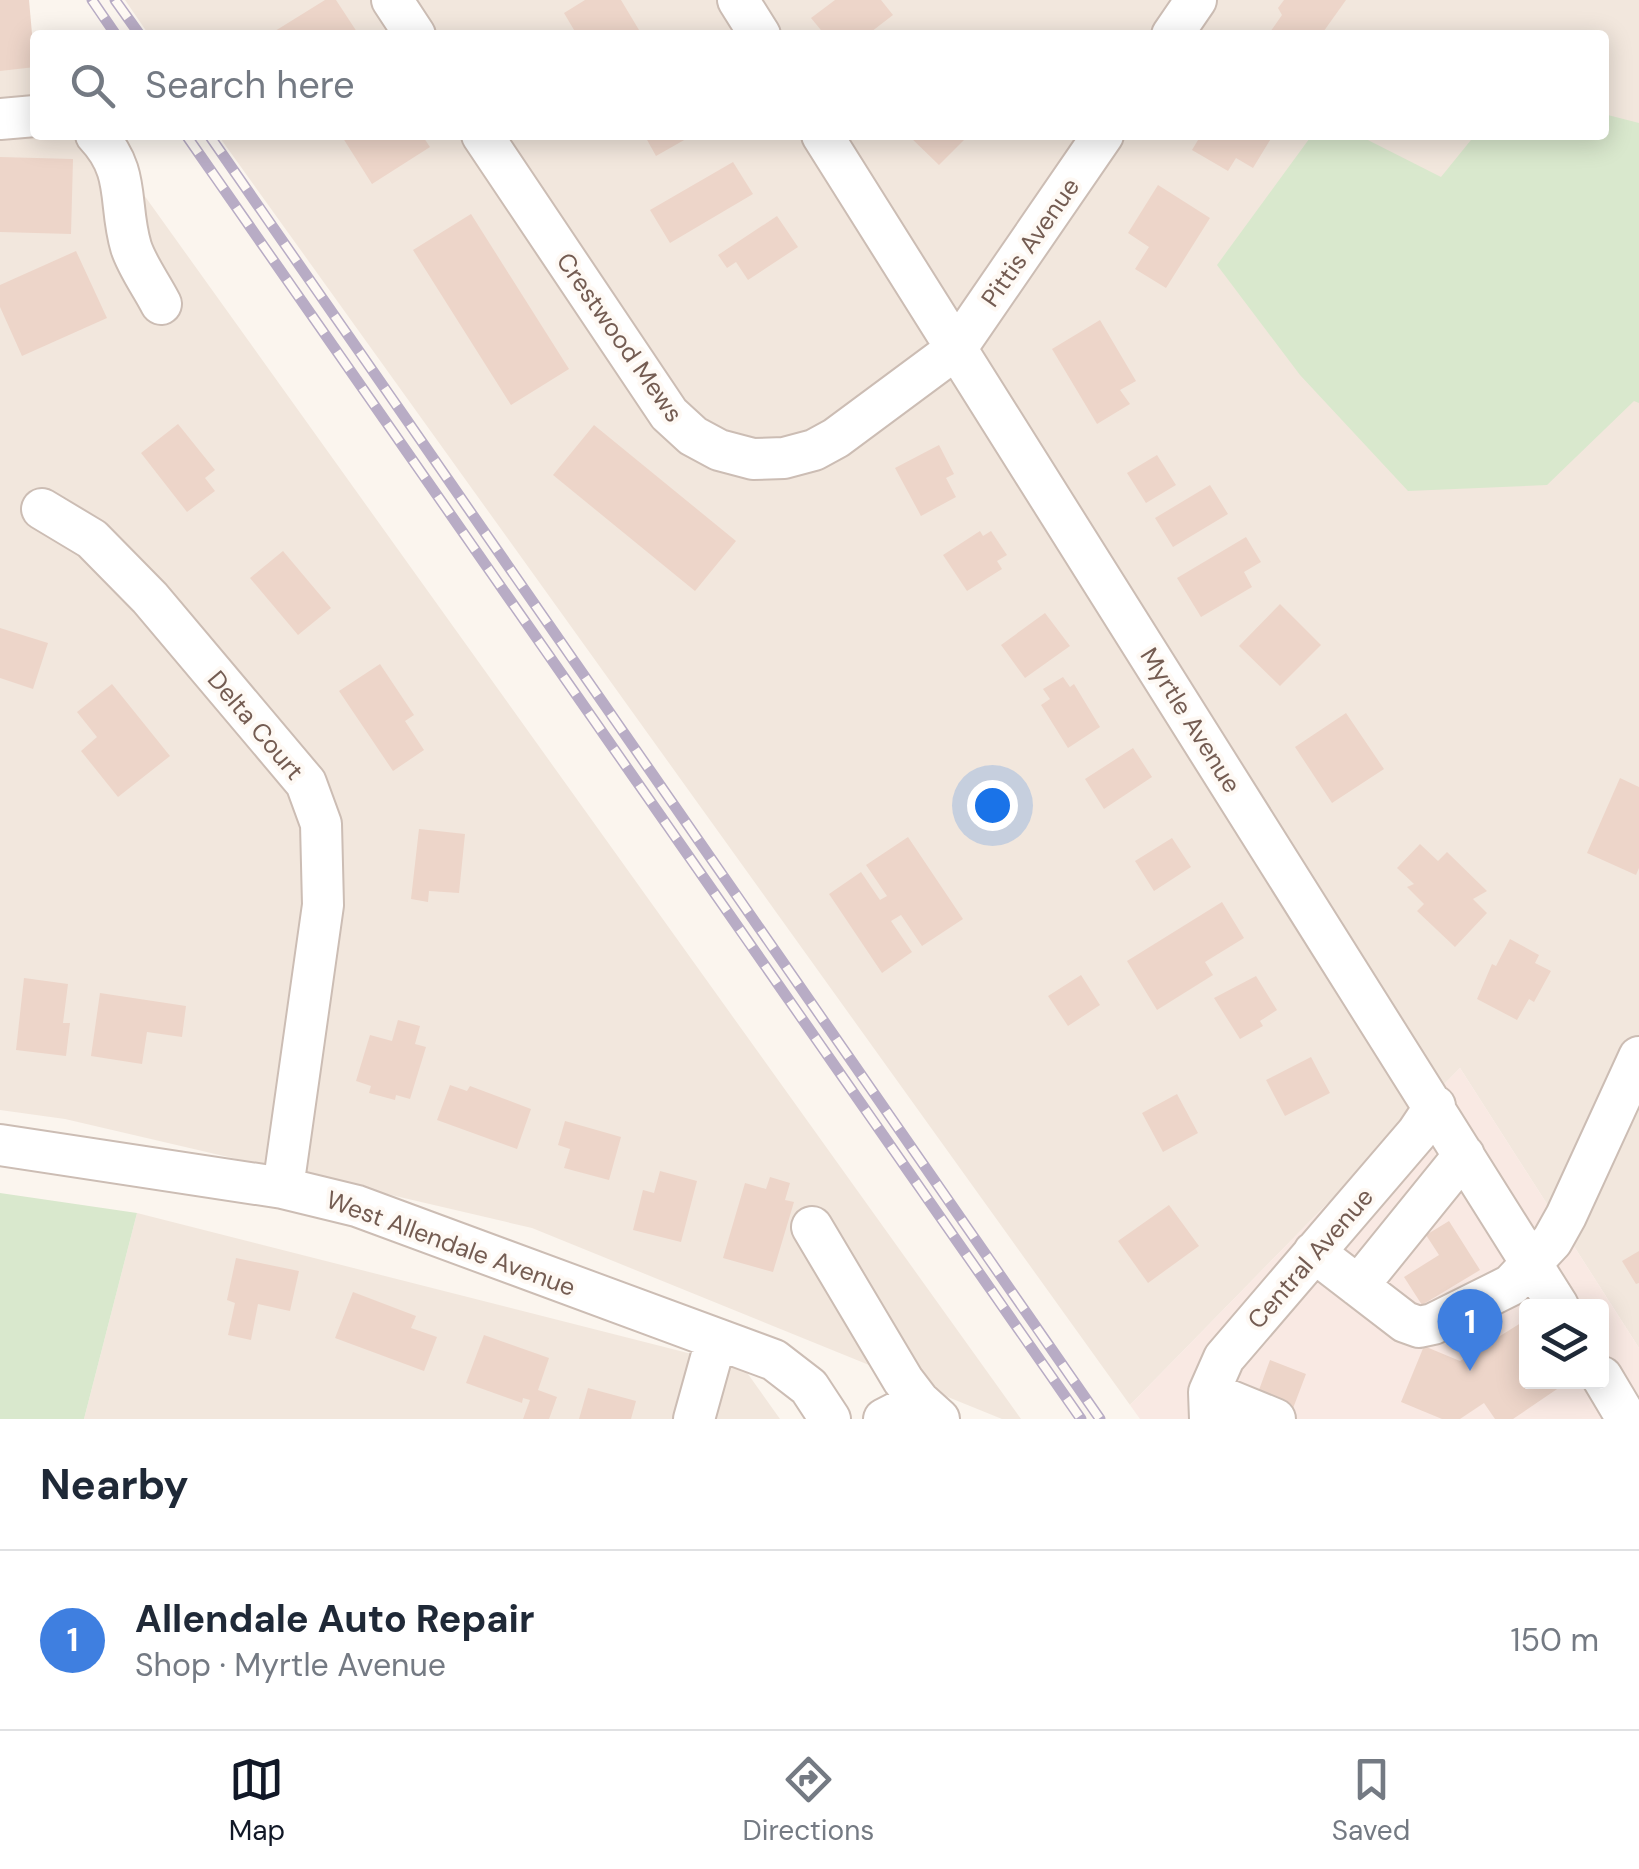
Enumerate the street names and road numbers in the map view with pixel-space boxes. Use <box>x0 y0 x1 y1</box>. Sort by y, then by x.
street label: Pittis Avenue <box>974 171 1087 313</box>
street label: Crestwood Mews <box>549 246 690 429</box>
street label: Myrtle Avenue <box>1133 641 1248 799</box>
street label: Delta Court <box>200 664 311 787</box>
street label: Central Avenue <box>1240 1181 1381 1336</box>
street label: West Allendale Avenue <box>322 1183 580 1304</box>

